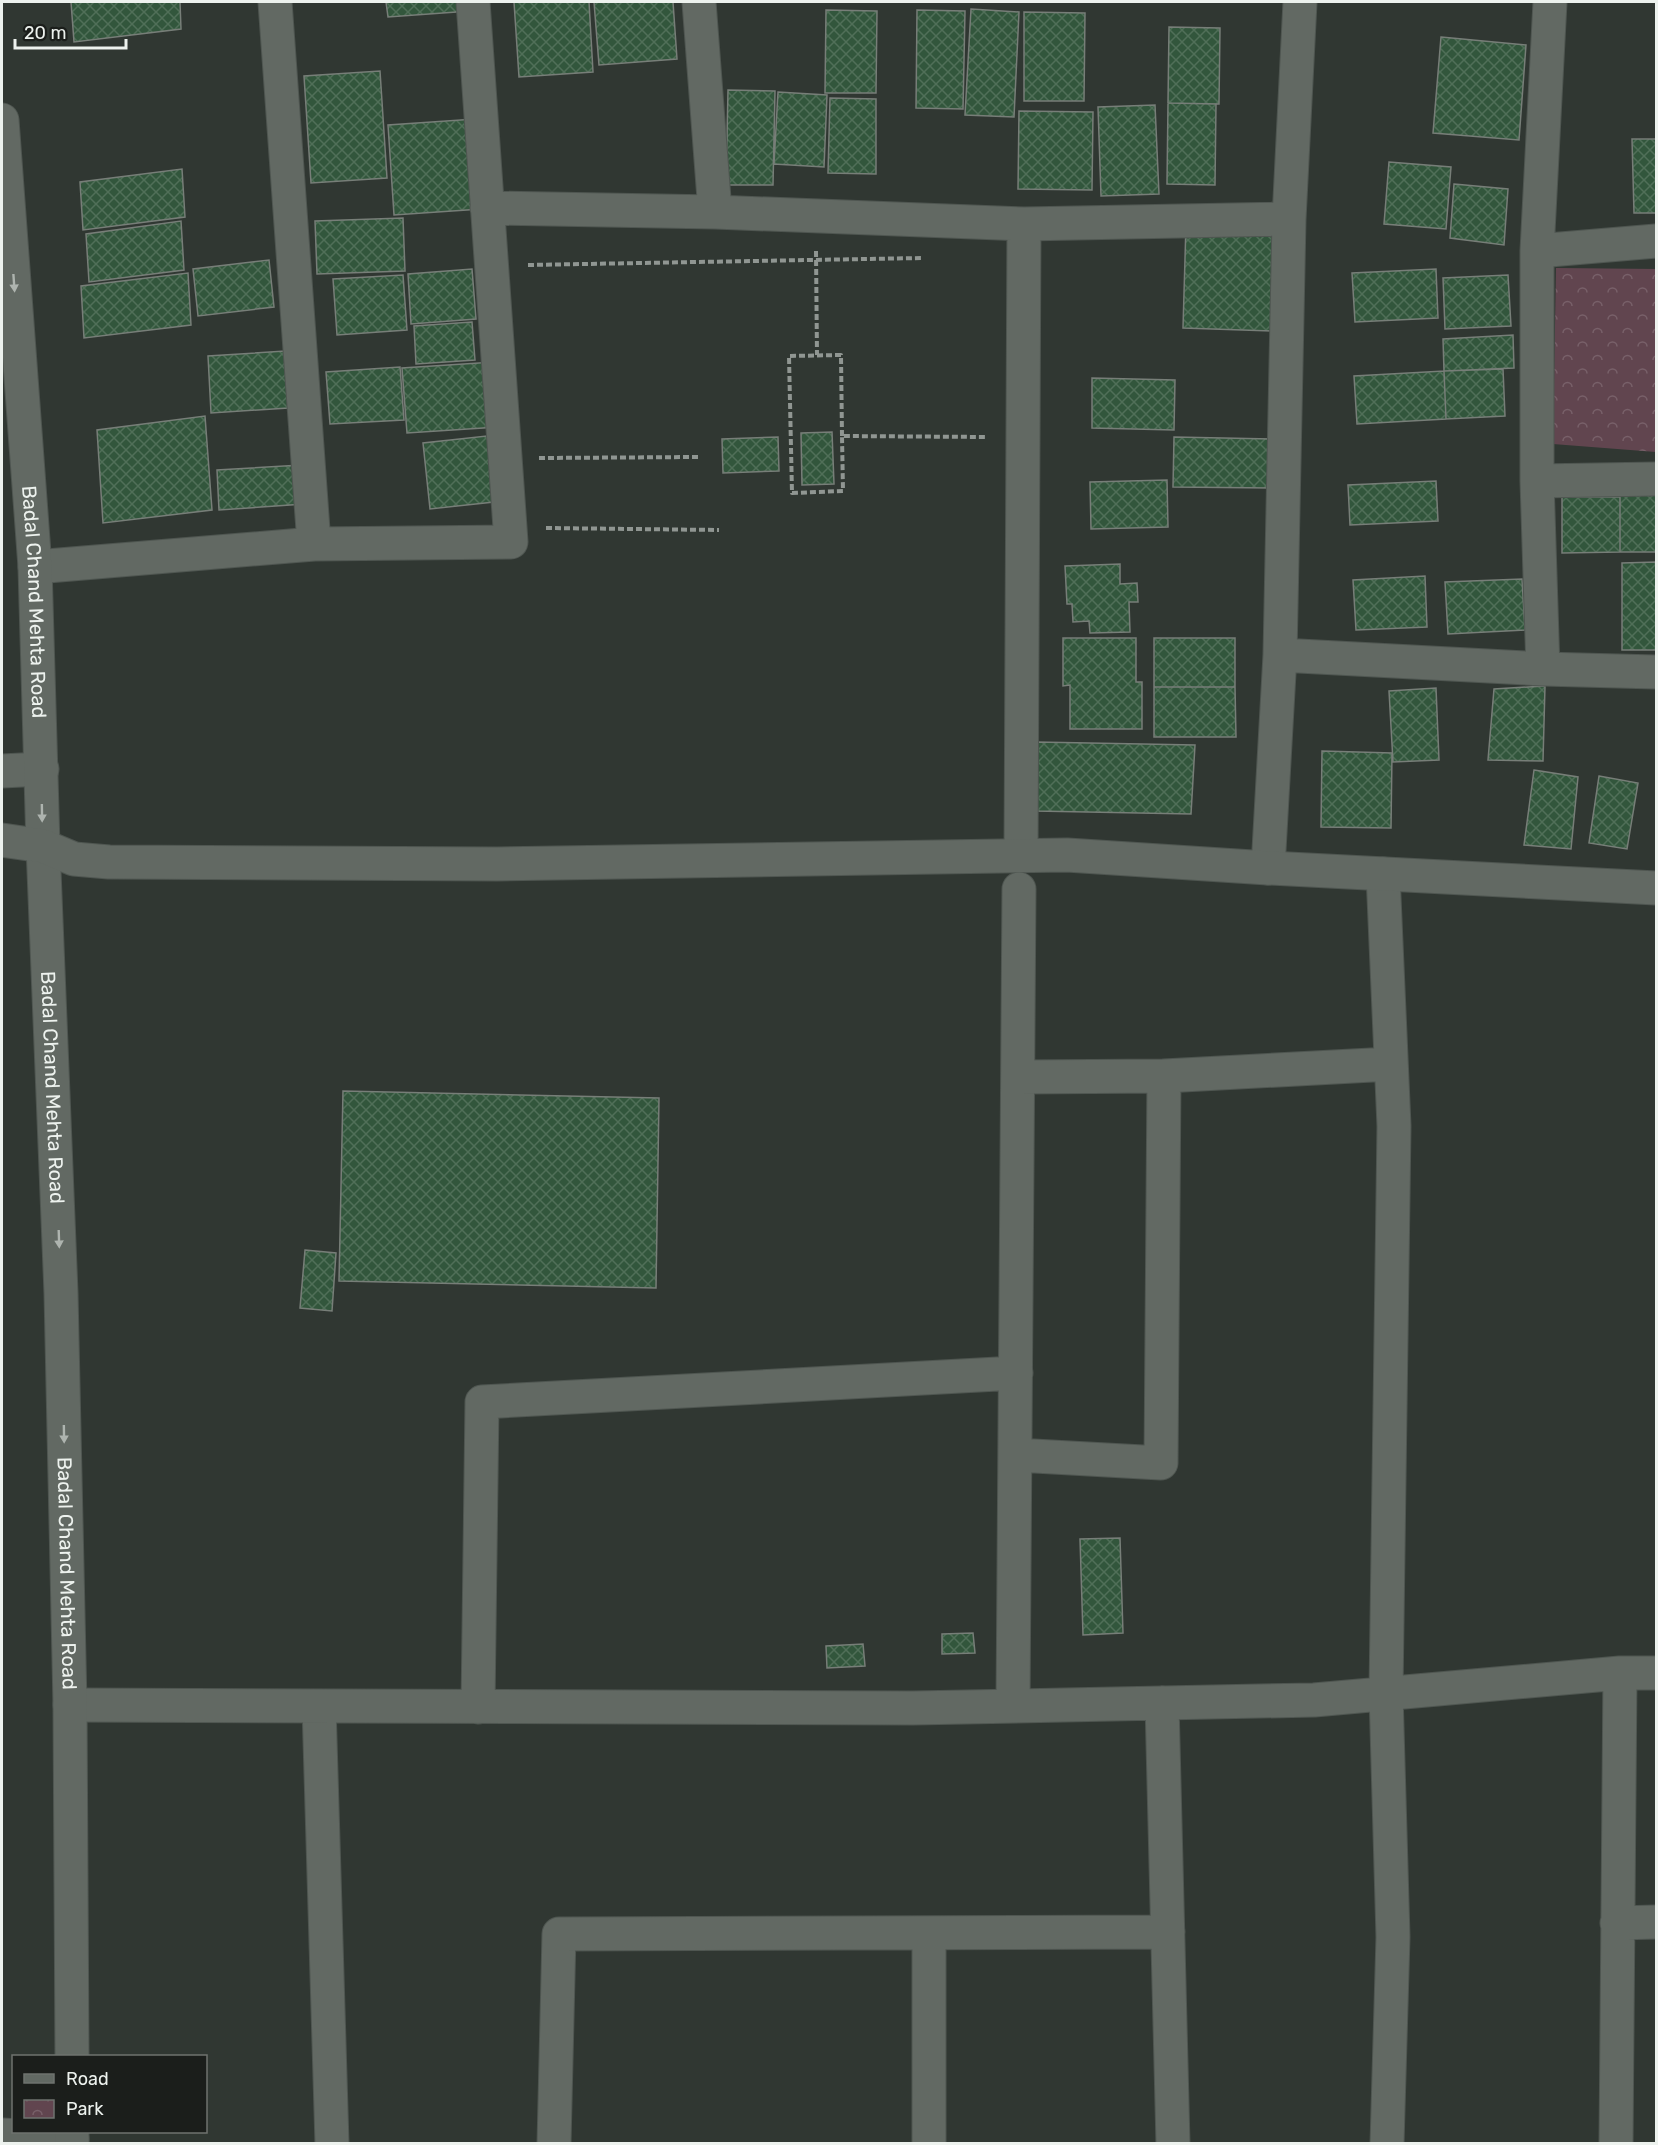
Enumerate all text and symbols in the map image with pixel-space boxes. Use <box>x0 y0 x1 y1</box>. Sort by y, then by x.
scale bar <box>15 12 126 50</box>
text: 20 m <box>24 22 66 44</box>
one-way arrow <box>9 273 18 292</box>
street label: Badal Chand Mehta Road <box>17 485 51 719</box>
one-way arrow <box>38 803 47 822</box>
street label: Badal Chand Mehta Road <box>36 971 69 1204</box>
one-way arrow <box>54 1229 63 1248</box>
one-way arrow <box>59 1424 69 1443</box>
street label: Badal Chand Mehta Road <box>53 1457 82 1690</box>
legend <box>12 2055 207 2133</box>
text: Road <box>66 2068 109 2090</box>
text: Park <box>66 2098 104 2120</box>

